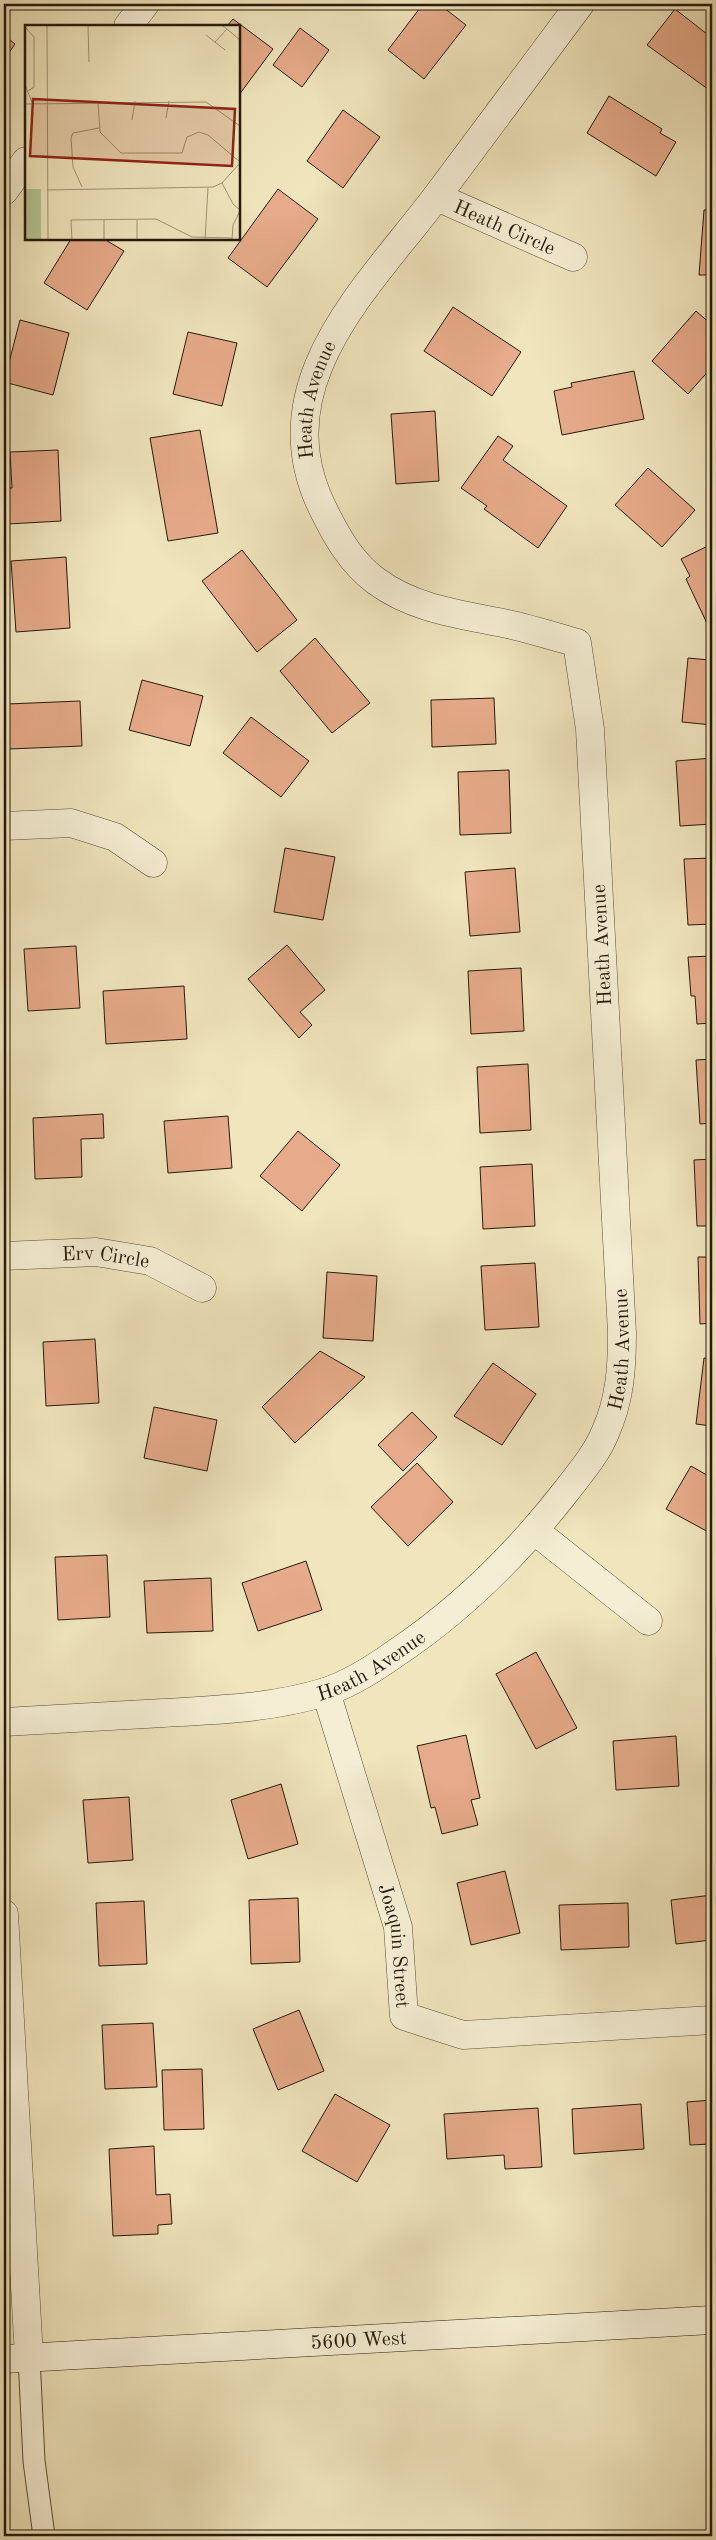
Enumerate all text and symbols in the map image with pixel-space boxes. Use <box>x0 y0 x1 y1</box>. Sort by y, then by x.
inset map <box>25 25 240 240</box>
street label: Heath Circle <box>450 198 558 260</box>
street label: Heath Avenue <box>296 338 341 460</box>
street label: Heath Avenue <box>590 884 616 1006</box>
street label: Erv Circle <box>61 1244 151 1273</box>
street label: Heath Avenue <box>606 1288 634 1413</box>
street label: Heath Avenue <box>315 1628 430 1706</box>
street label: Joaquin Street <box>373 1882 411 2009</box>
street label: 5600 West <box>310 2329 407 2354</box>

